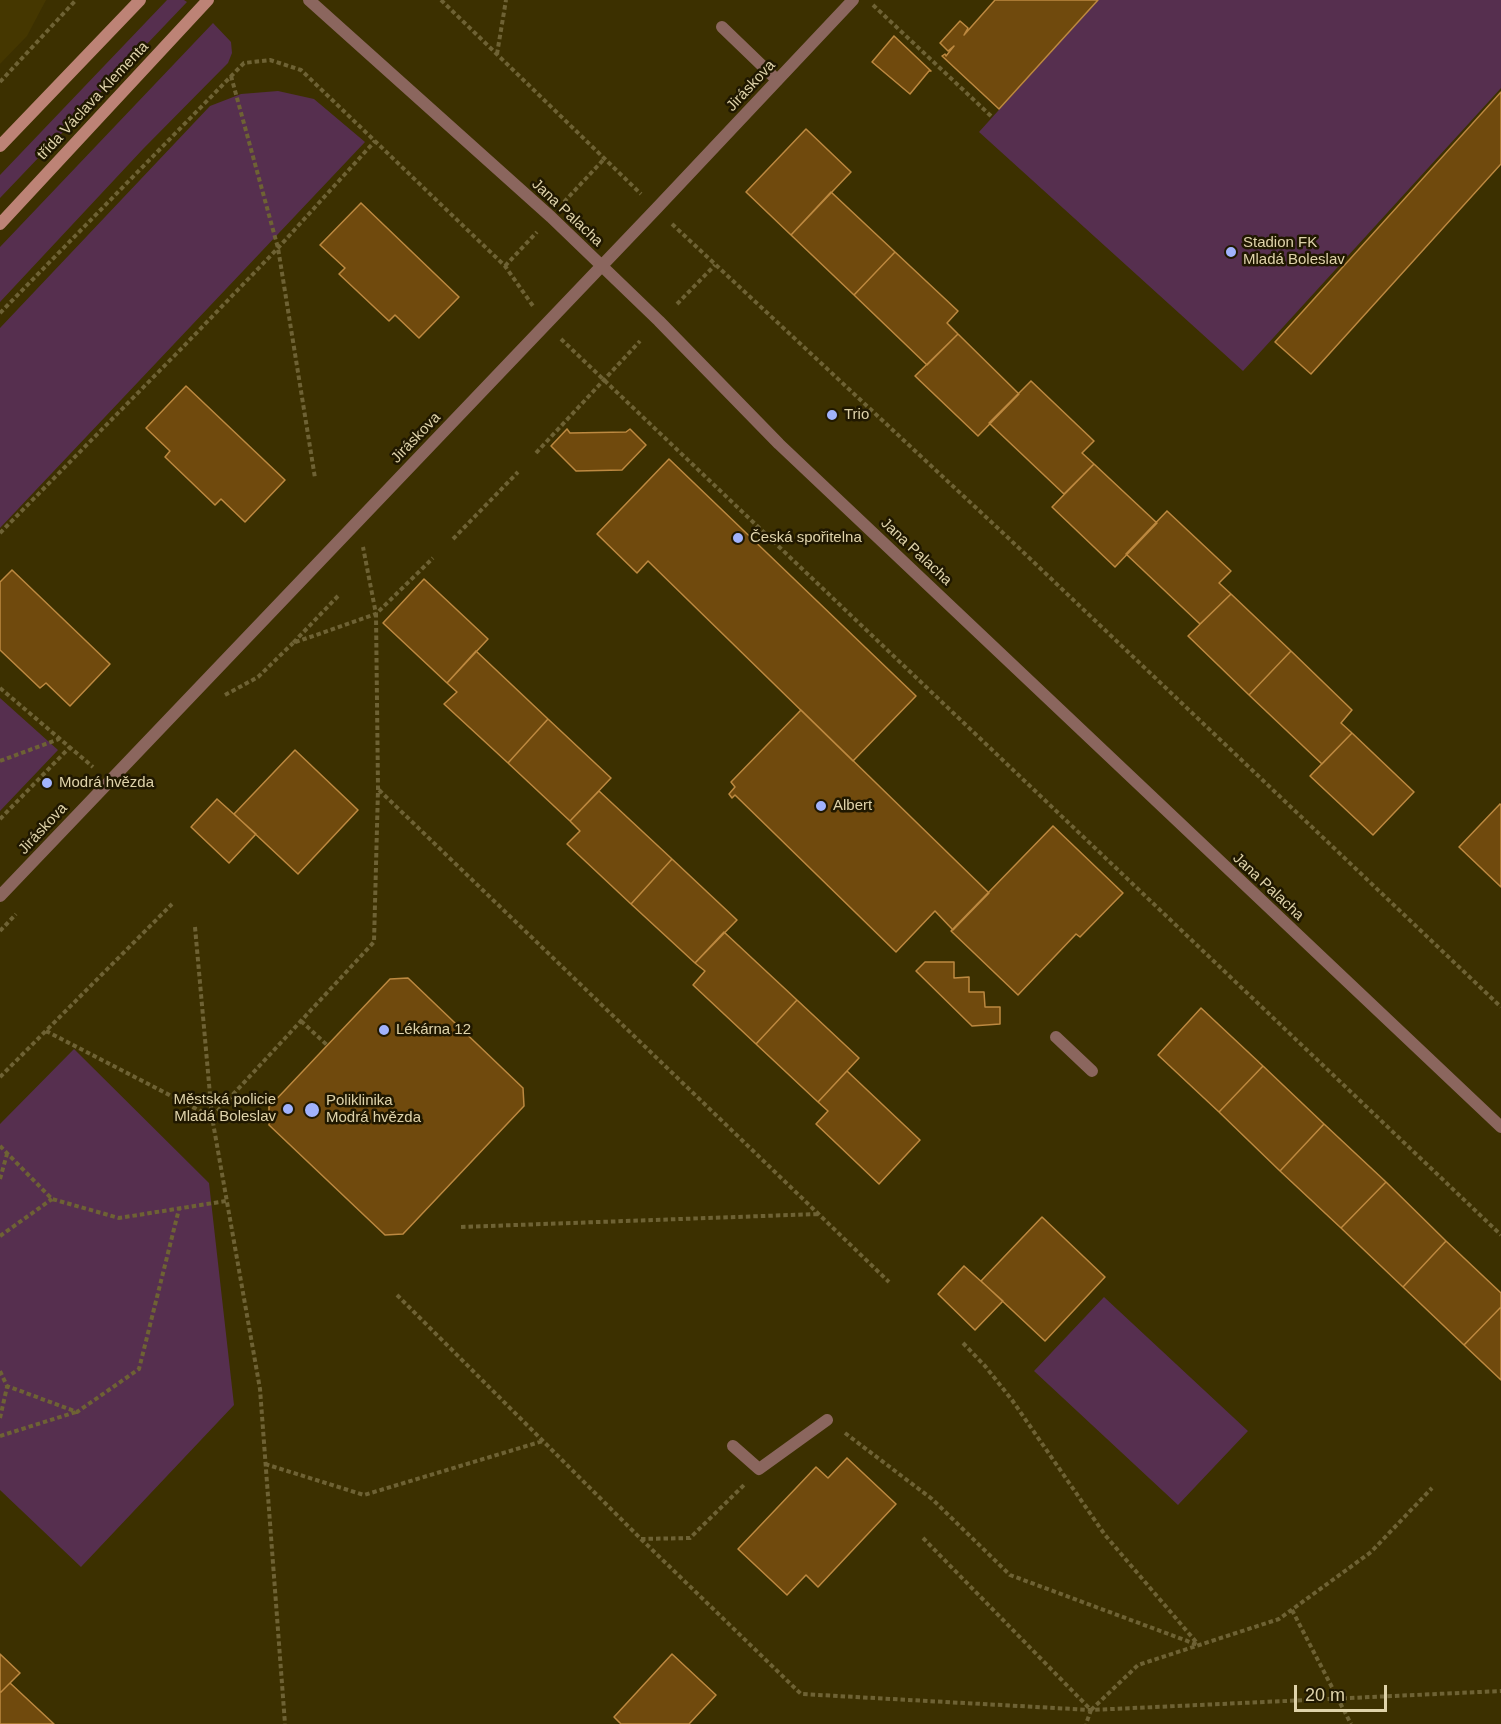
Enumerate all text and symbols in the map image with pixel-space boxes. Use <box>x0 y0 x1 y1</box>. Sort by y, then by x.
street label: třída Václava Klementa <box>34 38 152 164</box>
street label: Jiráskova <box>723 57 779 115</box>
street label: Jana Palacha <box>528 175 606 251</box>
place label: Stadion FK Mladá Boleslav <box>1243 234 1345 269</box>
marker: Stadion FK Mladá Boleslav <box>1224 245 1238 259</box>
place label: Trio <box>844 406 869 424</box>
marker: Trio <box>825 408 839 422</box>
street label: Jiráskova <box>388 409 444 467</box>
street label: Jana Palacha <box>877 514 955 590</box>
place label: Česká spořitelna <box>750 529 862 547</box>
marker: Česká spořitelna <box>731 531 745 545</box>
place label: Modrá hvězda <box>59 774 154 792</box>
marker: Modrá hvězda <box>40 776 54 790</box>
place label: Albert <box>833 797 872 815</box>
marker: Albert <box>814 799 828 813</box>
street label: Jiráskova <box>15 800 71 858</box>
street label: Jana Palacha <box>1229 849 1307 925</box>
place label: Lékárna 12 <box>396 1021 471 1039</box>
marker: Lékárna 12 <box>377 1023 391 1037</box>
place label: Městská policie Mladá Boleslav <box>173 1091 276 1126</box>
place label: Poliklinika Modrá hvězda <box>326 1092 421 1127</box>
marker: Poliklinika Modrá hvězda <box>303 1101 321 1119</box>
marker: Městská policie Mladá Boleslav <box>281 1102 295 1116</box>
scale bar <box>1297 1673 1390 1711</box>
text: 20 m <box>1305 1685 1345 1705</box>

